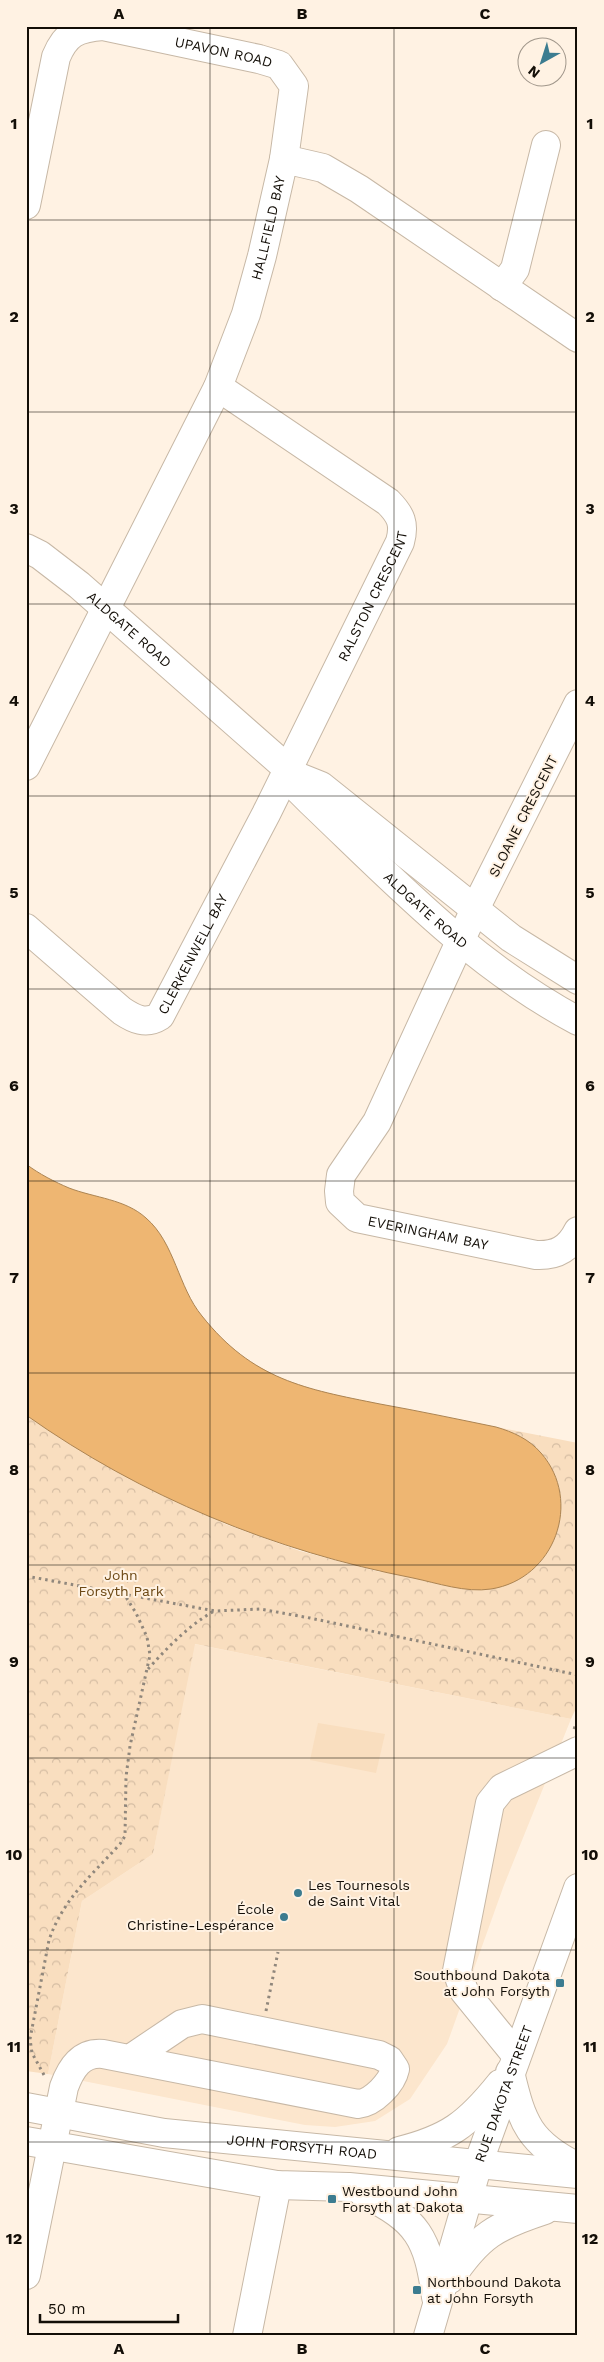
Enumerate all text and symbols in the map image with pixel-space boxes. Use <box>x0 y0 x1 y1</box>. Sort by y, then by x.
text: A <box>114 4 125 23</box>
text: B <box>297 4 308 23</box>
text: C <box>480 4 491 23</box>
street label: UPAVON ROAD <box>173 33 274 71</box>
north arrow <box>516 38 566 88</box>
text: N <box>525 63 543 82</box>
text: 1 <box>11 114 17 133</box>
text: 1 <box>587 114 593 133</box>
street label: HALLFIELD BAY <box>248 174 288 282</box>
text: 2 <box>9 307 19 326</box>
text: 2 <box>585 307 595 326</box>
text: 3 <box>9 499 19 518</box>
text: 3 <box>585 499 595 518</box>
street label: RALSTON CRESCENT <box>335 529 410 664</box>
street label: ALDGATE ROAD <box>84 588 175 671</box>
text: 4 <box>9 691 19 710</box>
text: 4 <box>585 691 595 710</box>
street label: SLOANE CRESCENT <box>485 752 561 880</box>
street label: ALDGATE ROAD <box>381 868 471 951</box>
text: 5 <box>9 883 19 902</box>
text: 5 <box>585 883 595 902</box>
street label: CLERKENWELL BAY <box>154 891 231 1017</box>
text: 6 <box>9 1076 19 1095</box>
text: 6 <box>585 1076 595 1095</box>
street label: EVERINGHAM BAY <box>366 1212 490 1253</box>
text: 7 <box>9 1268 19 1287</box>
text: 7 <box>585 1268 595 1287</box>
text: 8 <box>9 1460 19 1479</box>
text: 8 <box>585 1460 595 1479</box>
park label: John Forsyth Park <box>78 1567 164 1599</box>
text: 9 <box>9 1652 19 1671</box>
text: 9 <box>585 1652 595 1671</box>
text: 10 <box>5 1845 23 1864</box>
text: 10 <box>581 1845 599 1864</box>
place label: Les Tournesols de Saint Vital <box>308 1877 410 1909</box>
marker: Les Tournesols de Saint Vital <box>292 1887 304 1899</box>
place label: École Christine-Lespérance <box>127 1901 274 1933</box>
marker: École Christine-Lespérance <box>278 1911 290 1923</box>
place label: Southbound Dakota at John Forsyth <box>414 1967 550 1999</box>
marker: Southbound Dakota at John Forsyth <box>554 1977 566 1989</box>
street label: RUE DAKOTA STREET <box>471 2023 536 2164</box>
text: 11 <box>7 2037 21 2056</box>
text: 11 <box>583 2037 597 2056</box>
street label: JOHN FORSYTH ROAD <box>226 2131 378 2162</box>
place label: Westbound John Forsyth at Dakota <box>342 2183 463 2215</box>
marker: Westbound John Forsyth at Dakota <box>326 2193 338 2205</box>
text: 12 <box>6 2229 22 2248</box>
text: 12 <box>582 2229 598 2248</box>
place label: Northbound Dakota at John Forsyth <box>427 2274 561 2306</box>
marker: Northbound Dakota at John Forsyth <box>411 2284 423 2296</box>
scale bar <box>40 2292 178 2324</box>
text: 50 m <box>48 2300 85 2318</box>
text: A <box>114 2339 125 2358</box>
text: B <box>297 2339 308 2358</box>
text: C <box>480 2339 491 2358</box>

